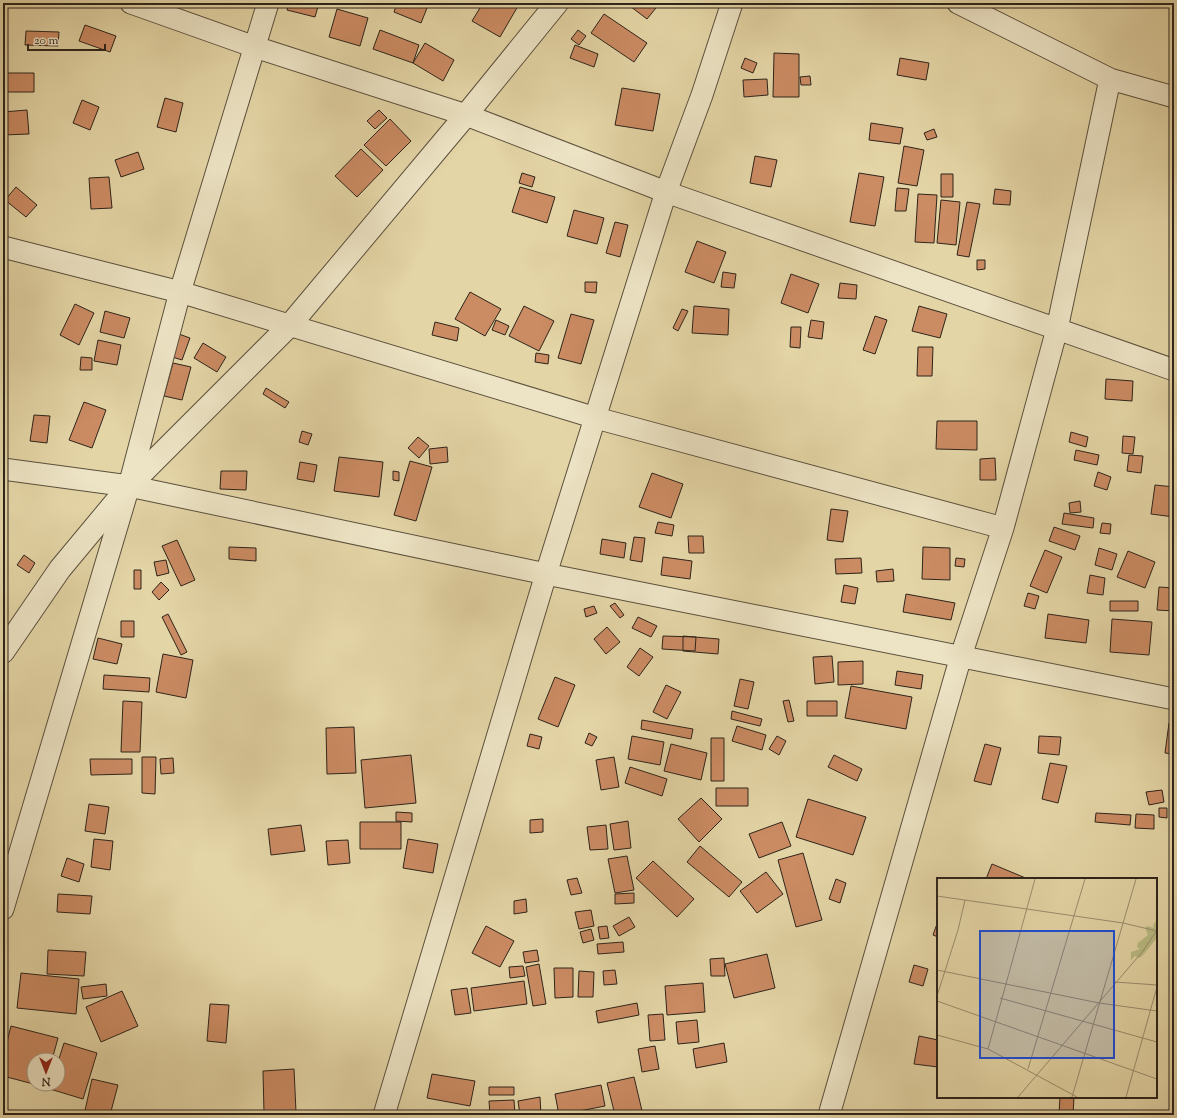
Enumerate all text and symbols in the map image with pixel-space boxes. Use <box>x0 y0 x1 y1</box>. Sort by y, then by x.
scale bar <box>28 26 105 52</box>
text: 20 m <box>34 32 59 50</box>
inset map <box>937 878 1157 1098</box>
north arrow <box>26 1052 66 1092</box>
text: N <box>41 1073 51 1089</box>

